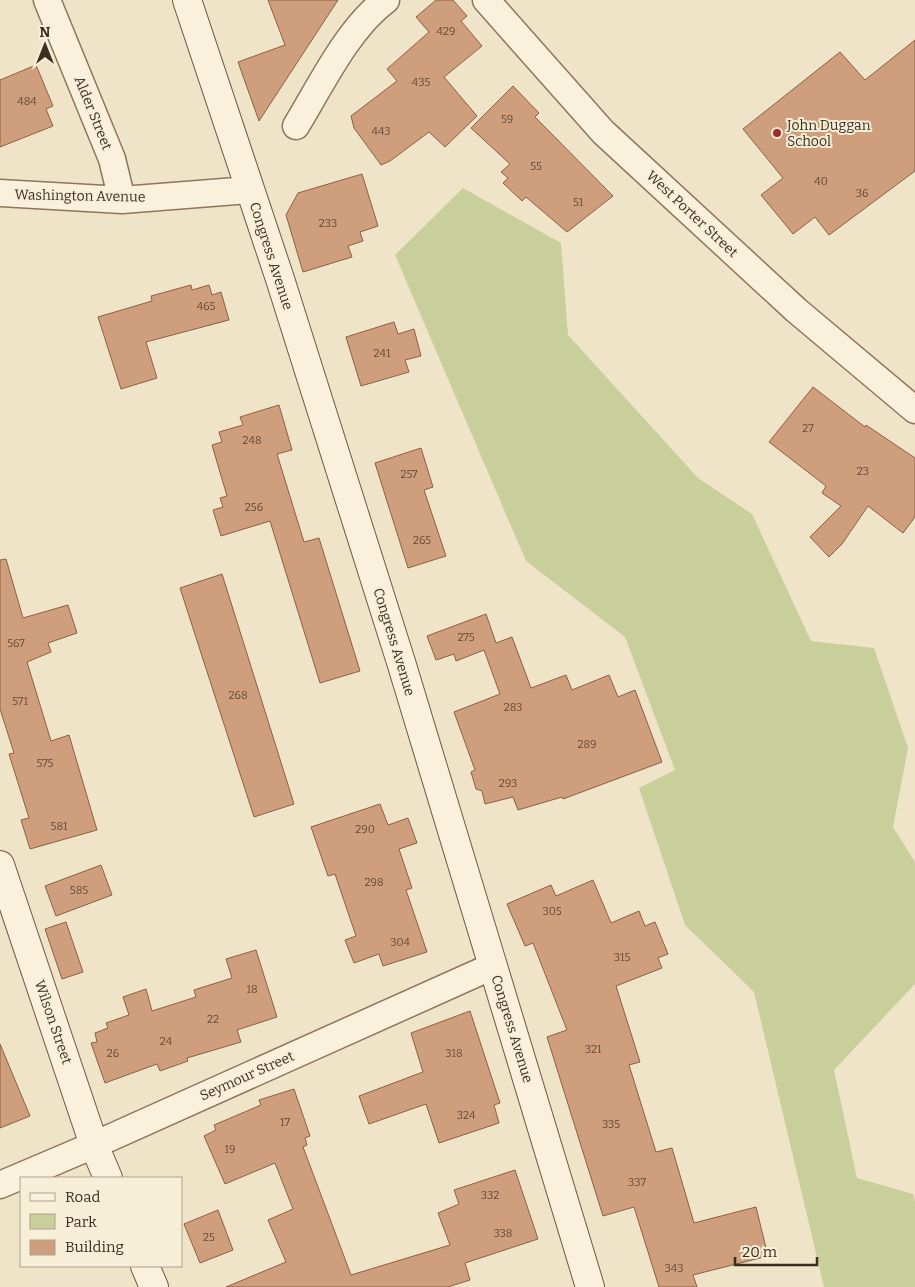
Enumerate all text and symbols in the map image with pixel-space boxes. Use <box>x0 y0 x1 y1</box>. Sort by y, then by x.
north arrow <box>20 20 70 70</box>
text: N <box>40 24 51 41</box>
house number: 429 <box>437 25 455 38</box>
street label: Alder Street <box>70 74 116 152</box>
house number: 435 <box>412 76 430 89</box>
house number: 484 <box>17 95 37 108</box>
house number: 59 <box>501 113 513 126</box>
place label: John Duggan School <box>786 117 871 150</box>
house number: 443 <box>371 125 391 138</box>
marker: John Duggan School <box>771 127 783 139</box>
house number: 55 <box>530 160 542 173</box>
street label: West Porter Street <box>643 167 741 261</box>
house number: 40 <box>814 175 828 188</box>
street label: Washington Avenue <box>14 186 146 206</box>
house number: 36 <box>856 187 868 200</box>
house number: 51 <box>573 196 584 209</box>
street label: Congress Avenue <box>246 200 296 312</box>
house number: 233 <box>319 217 337 230</box>
house number: 465 <box>197 300 215 313</box>
house number: 241 <box>374 347 391 360</box>
house number: 27 <box>802 422 814 435</box>
house number: 248 <box>242 434 262 447</box>
house number: 23 <box>857 465 869 478</box>
house number: 257 <box>400 468 418 481</box>
house number: 256 <box>245 501 263 514</box>
house number: 265 <box>413 534 431 547</box>
street label: Congress Avenue <box>369 586 419 698</box>
house number: 275 <box>457 631 475 644</box>
house number: 567 <box>7 637 25 650</box>
house number: 268 <box>228 689 248 702</box>
house number: 571 <box>12 695 28 708</box>
house number: 283 <box>504 701 522 714</box>
house number: 289 <box>577 738 597 751</box>
house number: 575 <box>37 757 54 770</box>
house number: 293 <box>499 777 517 790</box>
house number: 581 <box>51 820 68 833</box>
house number: 290 <box>355 823 375 836</box>
house number: 298 <box>364 876 384 889</box>
house number: 585 <box>70 884 88 897</box>
house number: 305 <box>542 905 562 918</box>
house number: 304 <box>390 936 410 949</box>
house number: 315 <box>614 951 630 964</box>
street label: Congress Avenue <box>487 973 537 1085</box>
street label: Wilson Street <box>31 978 75 1066</box>
house number: 18 <box>246 983 258 996</box>
house number: 22 <box>207 1013 219 1026</box>
house number: 24 <box>160 1035 173 1048</box>
house number: 321 <box>585 1043 602 1056</box>
house number: 26 <box>107 1047 119 1060</box>
house number: 318 <box>445 1047 463 1060</box>
street label: Seymour Street <box>197 1048 297 1104</box>
house number: 324 <box>457 1109 476 1122</box>
house number: 17 <box>280 1116 290 1129</box>
house number: 335 <box>602 1118 620 1131</box>
house number: 19 <box>225 1143 235 1156</box>
house number: 337 <box>628 1176 646 1189</box>
legend <box>20 1177 182 1267</box>
text: Road <box>65 1188 100 1206</box>
house number: 332 <box>481 1189 499 1202</box>
text: Park <box>65 1213 97 1231</box>
house number: 338 <box>494 1227 512 1240</box>
house number: 25 <box>203 1231 215 1244</box>
scale bar <box>735 1234 818 1266</box>
text: Building <box>65 1238 124 1256</box>
text: 20 m <box>742 1243 778 1261</box>
house number: 343 <box>665 1262 683 1275</box>

